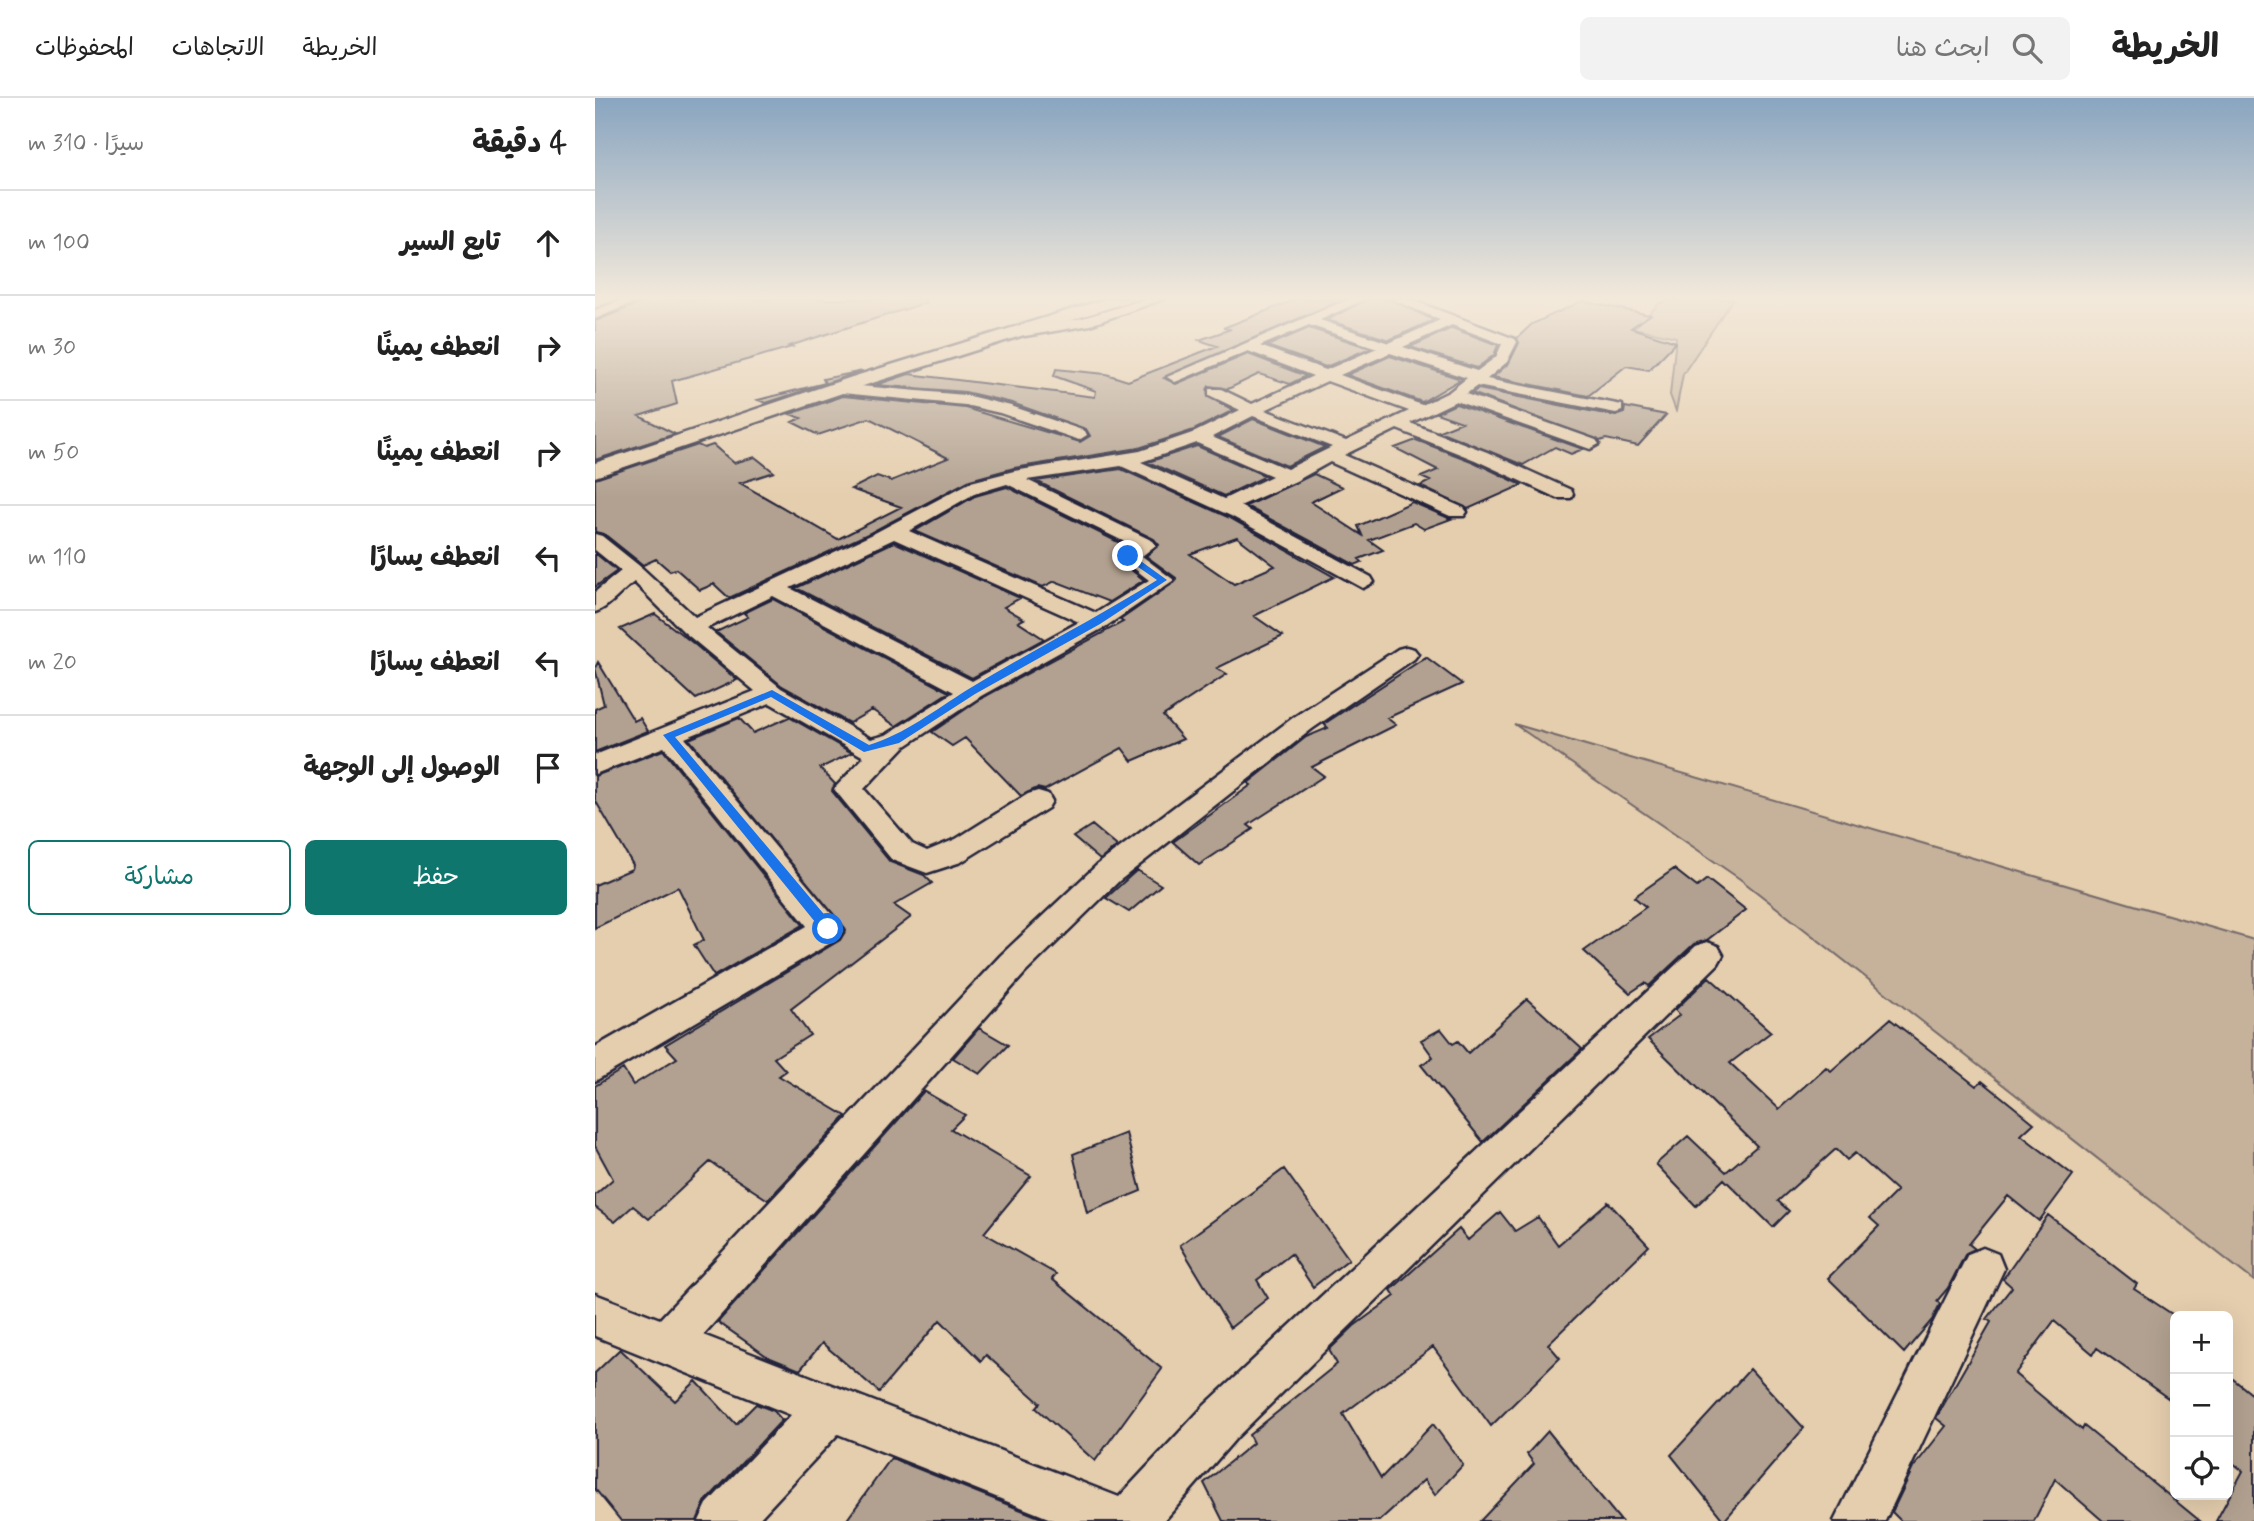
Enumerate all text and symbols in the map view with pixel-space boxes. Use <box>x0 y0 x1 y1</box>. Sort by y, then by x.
search box <box>1580 17 2070 80</box>
text: الخريطة <box>2112 26 2219 70</box>
icon: search <box>2008 29 2046 67</box>
text: ابحث هنا <box>1896 32 1990 66</box>
text: المحفوظات <box>35 33 134 64</box>
text: الاتجاهات <box>172 33 265 64</box>
text: الخريطة <box>303 33 377 64</box>
text: 4 دقيقة <box>472 124 567 163</box>
text: سيرًا · 310 m <box>28 129 144 159</box>
icon: ahead <box>529 224 567 262</box>
text: تابع السير <box>400 226 500 260</box>
text: 100 m <box>28 228 90 258</box>
icon: right <box>529 329 567 367</box>
text: انعطف يمينًا <box>377 331 500 365</box>
text: 30 m <box>28 333 76 363</box>
icon: right <box>529 434 567 472</box>
text: انعطف يمينًا <box>377 436 500 470</box>
text: 50 m <box>28 438 80 468</box>
icon: left <box>529 539 567 577</box>
route end <box>1112 540 1143 571</box>
text: انعطف يسارًا <box>370 541 500 575</box>
text: 110 m <box>28 543 87 573</box>
icon: left <box>529 644 567 682</box>
text: انعطف يسارًا <box>370 646 500 680</box>
text: 20 m <box>28 648 77 678</box>
icon: arrive <box>529 749 567 787</box>
text: الوصول إلى الوجهة <box>303 751 500 785</box>
button: مشاركة <box>28 840 291 915</box>
button: حفظ <box>305 840 567 915</box>
route start <box>812 913 843 944</box>
map controls <box>2170 1311 2233 1500</box>
button: + <box>2170 1311 2233 1374</box>
button: − <box>2170 1374 2233 1437</box>
button: locate <box>2170 1437 2233 1500</box>

